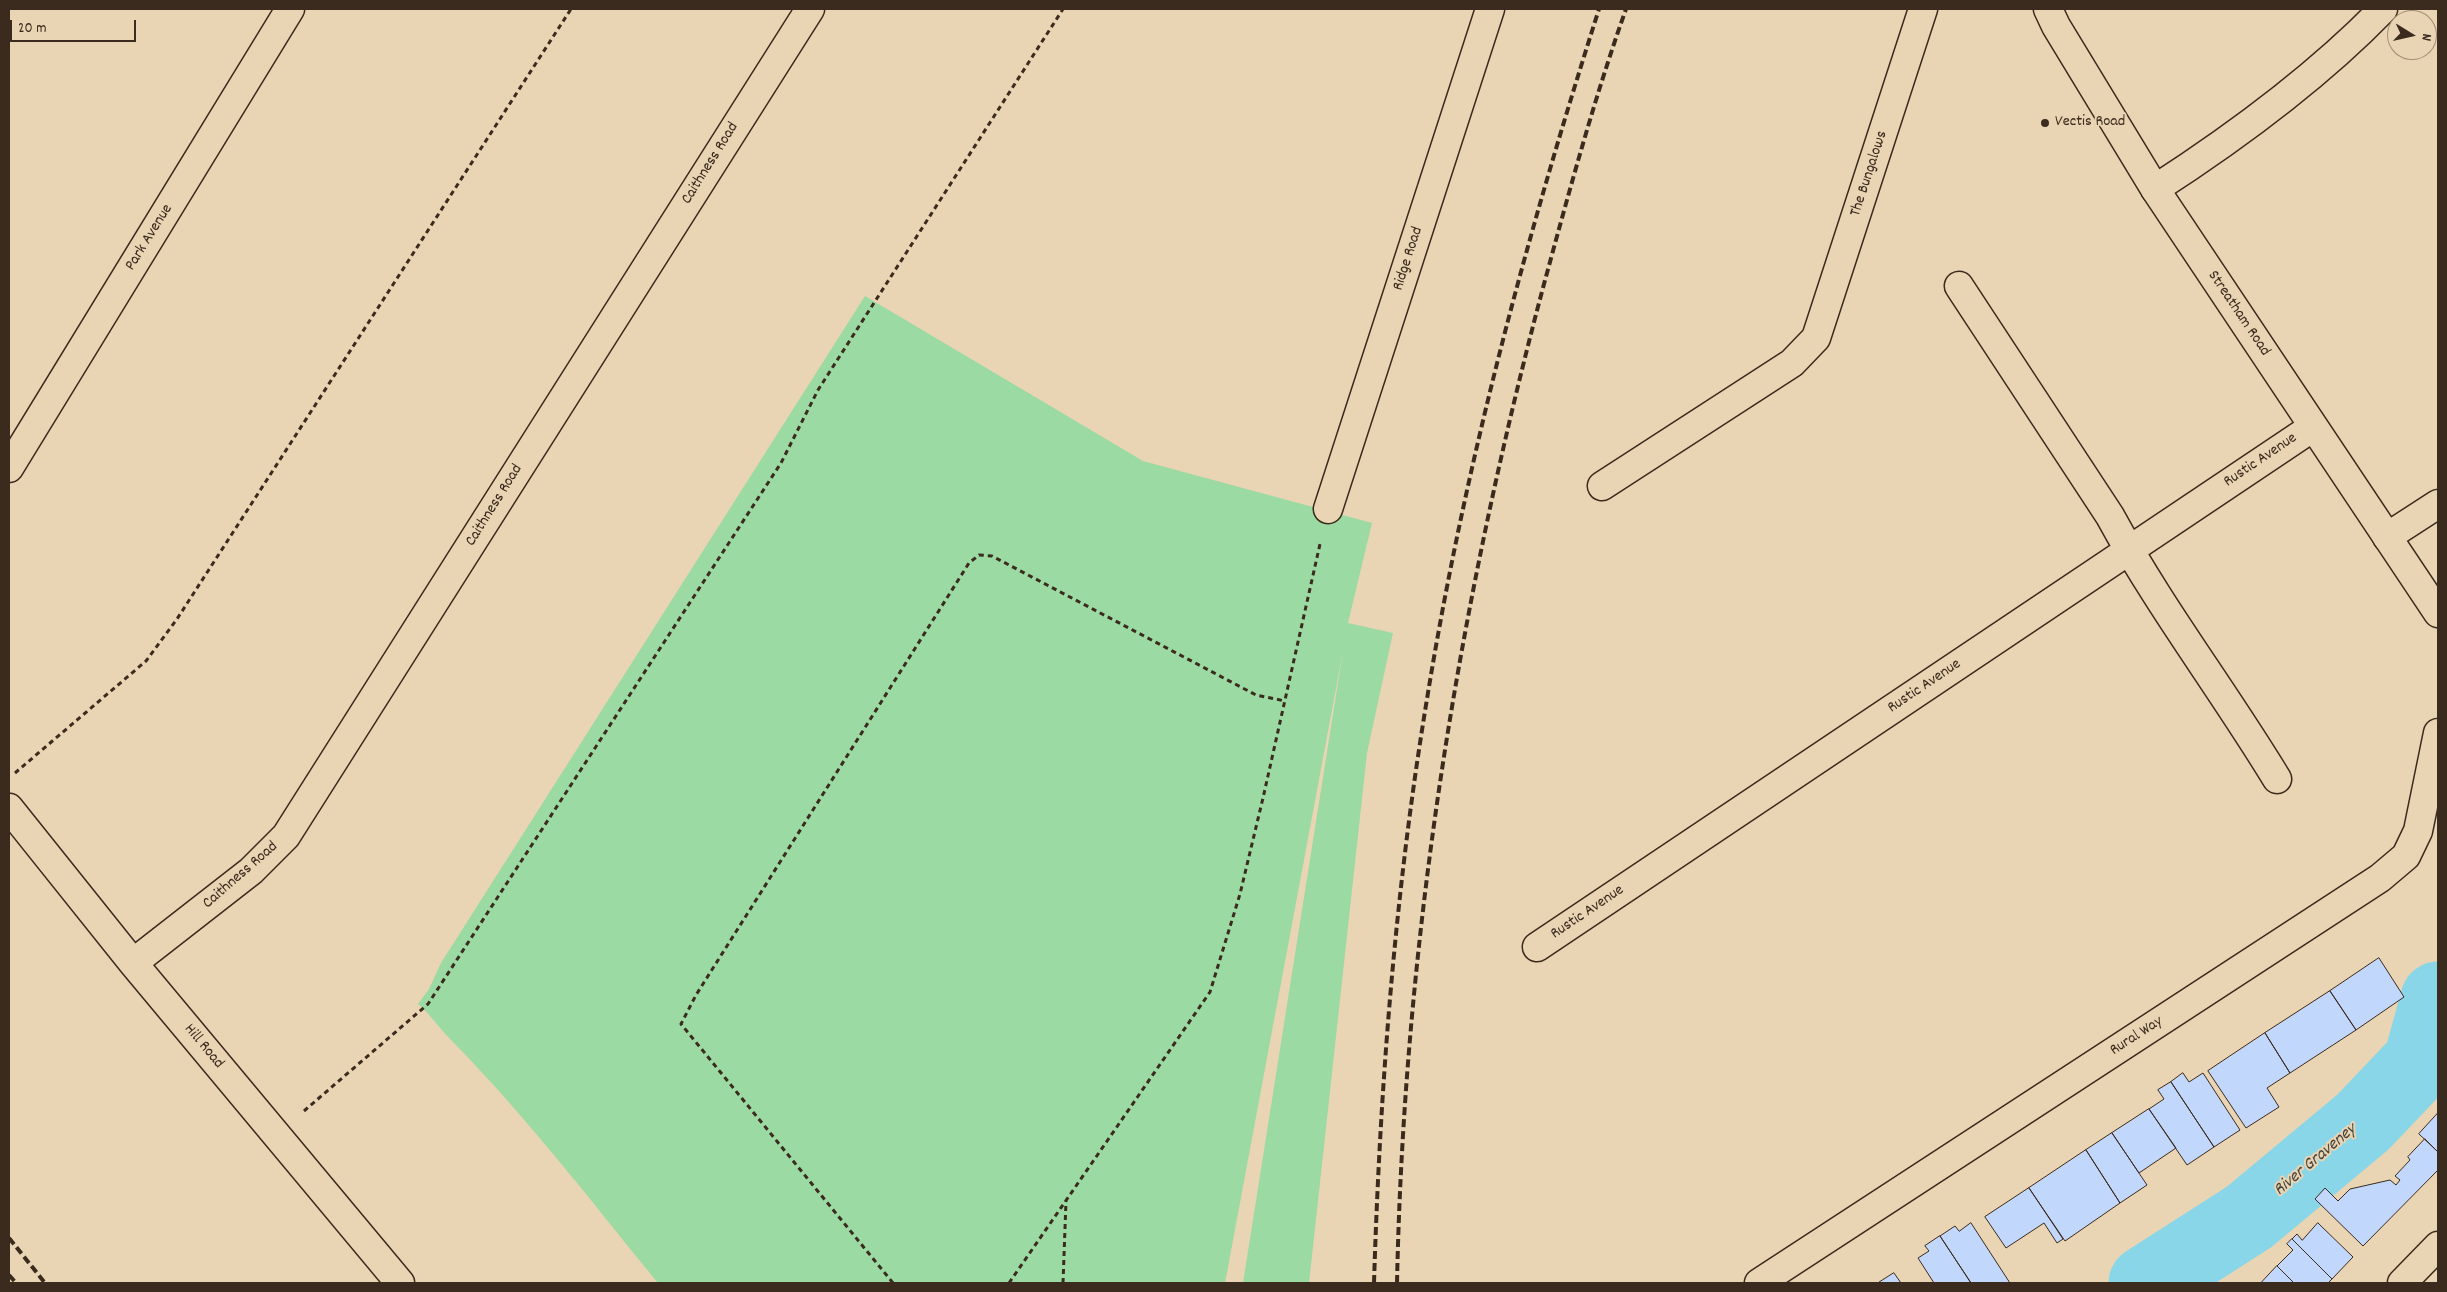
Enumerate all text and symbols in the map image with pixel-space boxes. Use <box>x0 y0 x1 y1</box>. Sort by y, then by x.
scale bar <box>12 10 139 42</box>
north arrow <box>2387 10 2437 60</box>
text: 20 m <box>18 18 46 40</box>
text: N <box>2415 32 2436 42</box>
place label: Vectis Road <box>2055 113 2125 133</box>
marker: Vectis Road <box>2039 117 2051 129</box>
street label: Caithness Road <box>678 119 744 209</box>
street label: The Bungalows <box>1847 129 1893 219</box>
street label: Park Avenue <box>122 201 178 275</box>
street label: Ridge Road <box>1390 225 1428 293</box>
street label: Streatham Road <box>2202 268 2274 360</box>
street label: Rustic Avenue <box>2221 430 2301 492</box>
street label: Caithness Road <box>462 461 528 551</box>
street label: Rustic Avenue <box>1885 656 1965 718</box>
street label: Caithness Road <box>200 838 282 914</box>
street label: Rustic Avenue <box>1548 882 1628 944</box>
street label: Rural Way <box>2107 1013 2167 1061</box>
street label: Hill Road <box>179 1021 227 1073</box>
water label: River Graveney <box>2270 1120 2362 1202</box>

